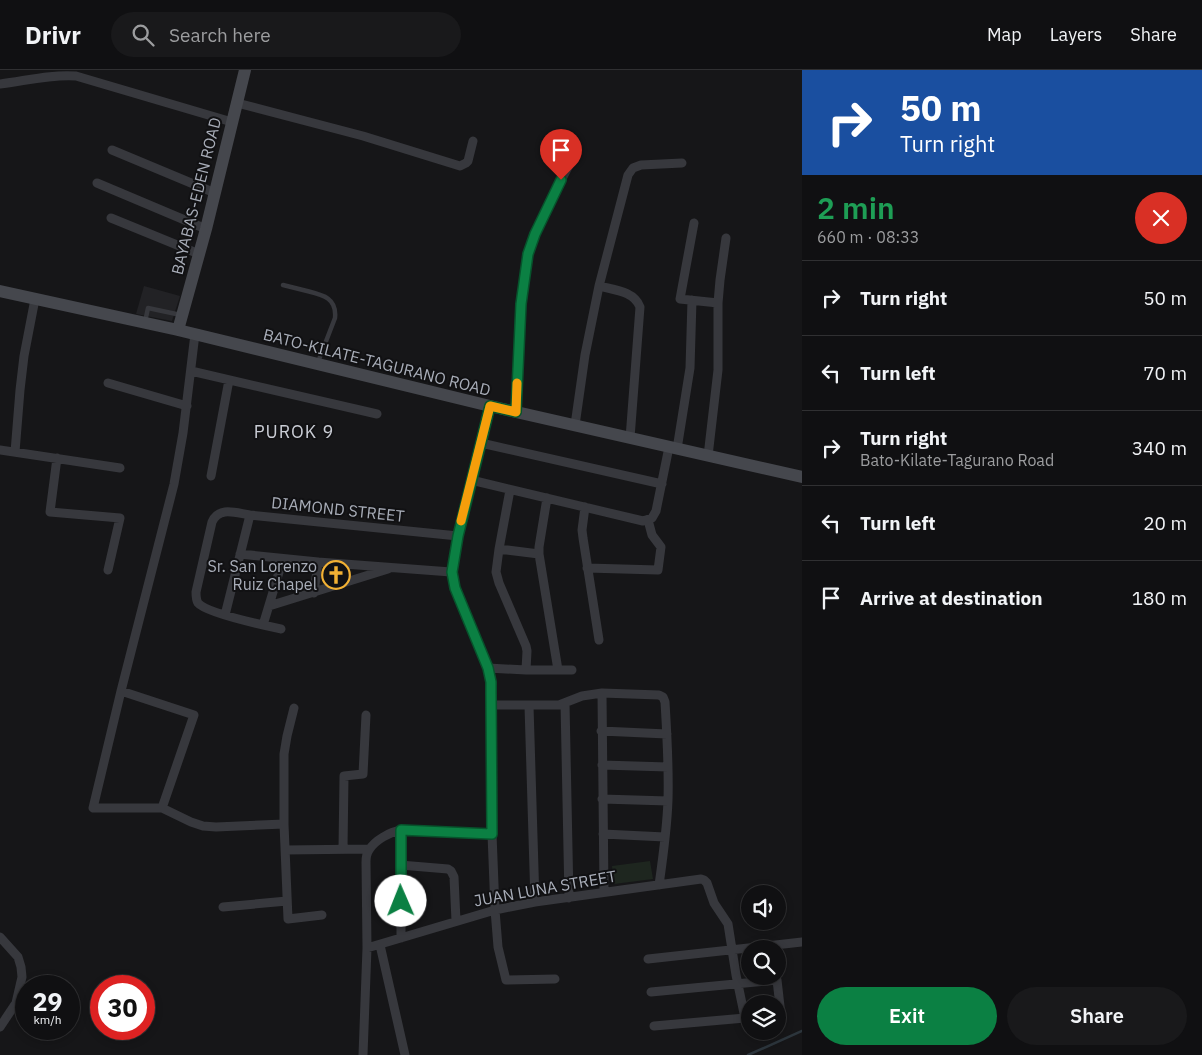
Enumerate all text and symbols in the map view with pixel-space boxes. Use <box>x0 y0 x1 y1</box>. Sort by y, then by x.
search box <box>111 12 461 57</box>
text: Drivr <box>25 19 81 51</box>
icon: search <box>129 21 157 49</box>
text: Search here <box>169 23 271 47</box>
text: Map <box>987 23 1022 46</box>
text: Layers <box>1050 23 1102 46</box>
text: Share <box>1130 23 1177 46</box>
text: 50 m <box>900 85 982 131</box>
icon: right <box>817 90 882 155</box>
street label: BAYABAS-EDEN ROAD <box>167 115 225 277</box>
pin <box>540 129 582 180</box>
text: Turn right <box>900 129 995 158</box>
icon: arrive <box>547 136 575 164</box>
text: 2 min <box>817 188 895 227</box>
button: close <box>1135 192 1187 244</box>
text: 660 m · 08:33 <box>817 227 919 247</box>
icon: right <box>817 284 845 312</box>
text: Turn right <box>860 286 947 310</box>
text: 50 m <box>1143 286 1187 310</box>
street label: BATO-KILATE-TAGURANO ROAD <box>261 324 493 400</box>
icon: left <box>817 359 845 387</box>
text: Turn left <box>860 361 936 385</box>
text: 70 m <box>1143 361 1187 385</box>
district label: PUROK 9 <box>254 420 334 443</box>
text: Turn right <box>860 426 947 450</box>
icon: right <box>817 434 845 462</box>
text: 340 m <box>1132 436 1187 460</box>
text: Bato-Kilate-Tagurano Road <box>860 450 1054 470</box>
street label: DIAMOND STREET <box>270 492 406 526</box>
icon: left <box>817 509 845 537</box>
text: Turn left <box>860 511 936 535</box>
text: 20 m <box>1143 511 1187 535</box>
place label: Sr. San Lorenzo Ruiz Chapel <box>208 556 317 594</box>
church icon: Sr. San Lorenzo Ruiz Chapel <box>321 560 351 590</box>
icon: arrive <box>817 584 845 612</box>
text: Arrive at destination <box>860 586 1043 610</box>
text: 180 m <box>1132 586 1187 610</box>
street label: JUAN LUNA STREET <box>472 866 618 910</box>
position arrow <box>374 874 426 926</box>
map controls <box>741 885 786 1040</box>
button: sound <box>741 885 786 930</box>
button: search <box>741 940 786 985</box>
speed limit sign: 30 <box>90 975 155 1040</box>
text: 29 <box>32 985 63 1018</box>
button: Exit <box>817 987 997 1045</box>
button: Share <box>1007 987 1187 1045</box>
button: layers <box>741 995 786 1040</box>
text: km/h <box>33 1012 62 1027</box>

